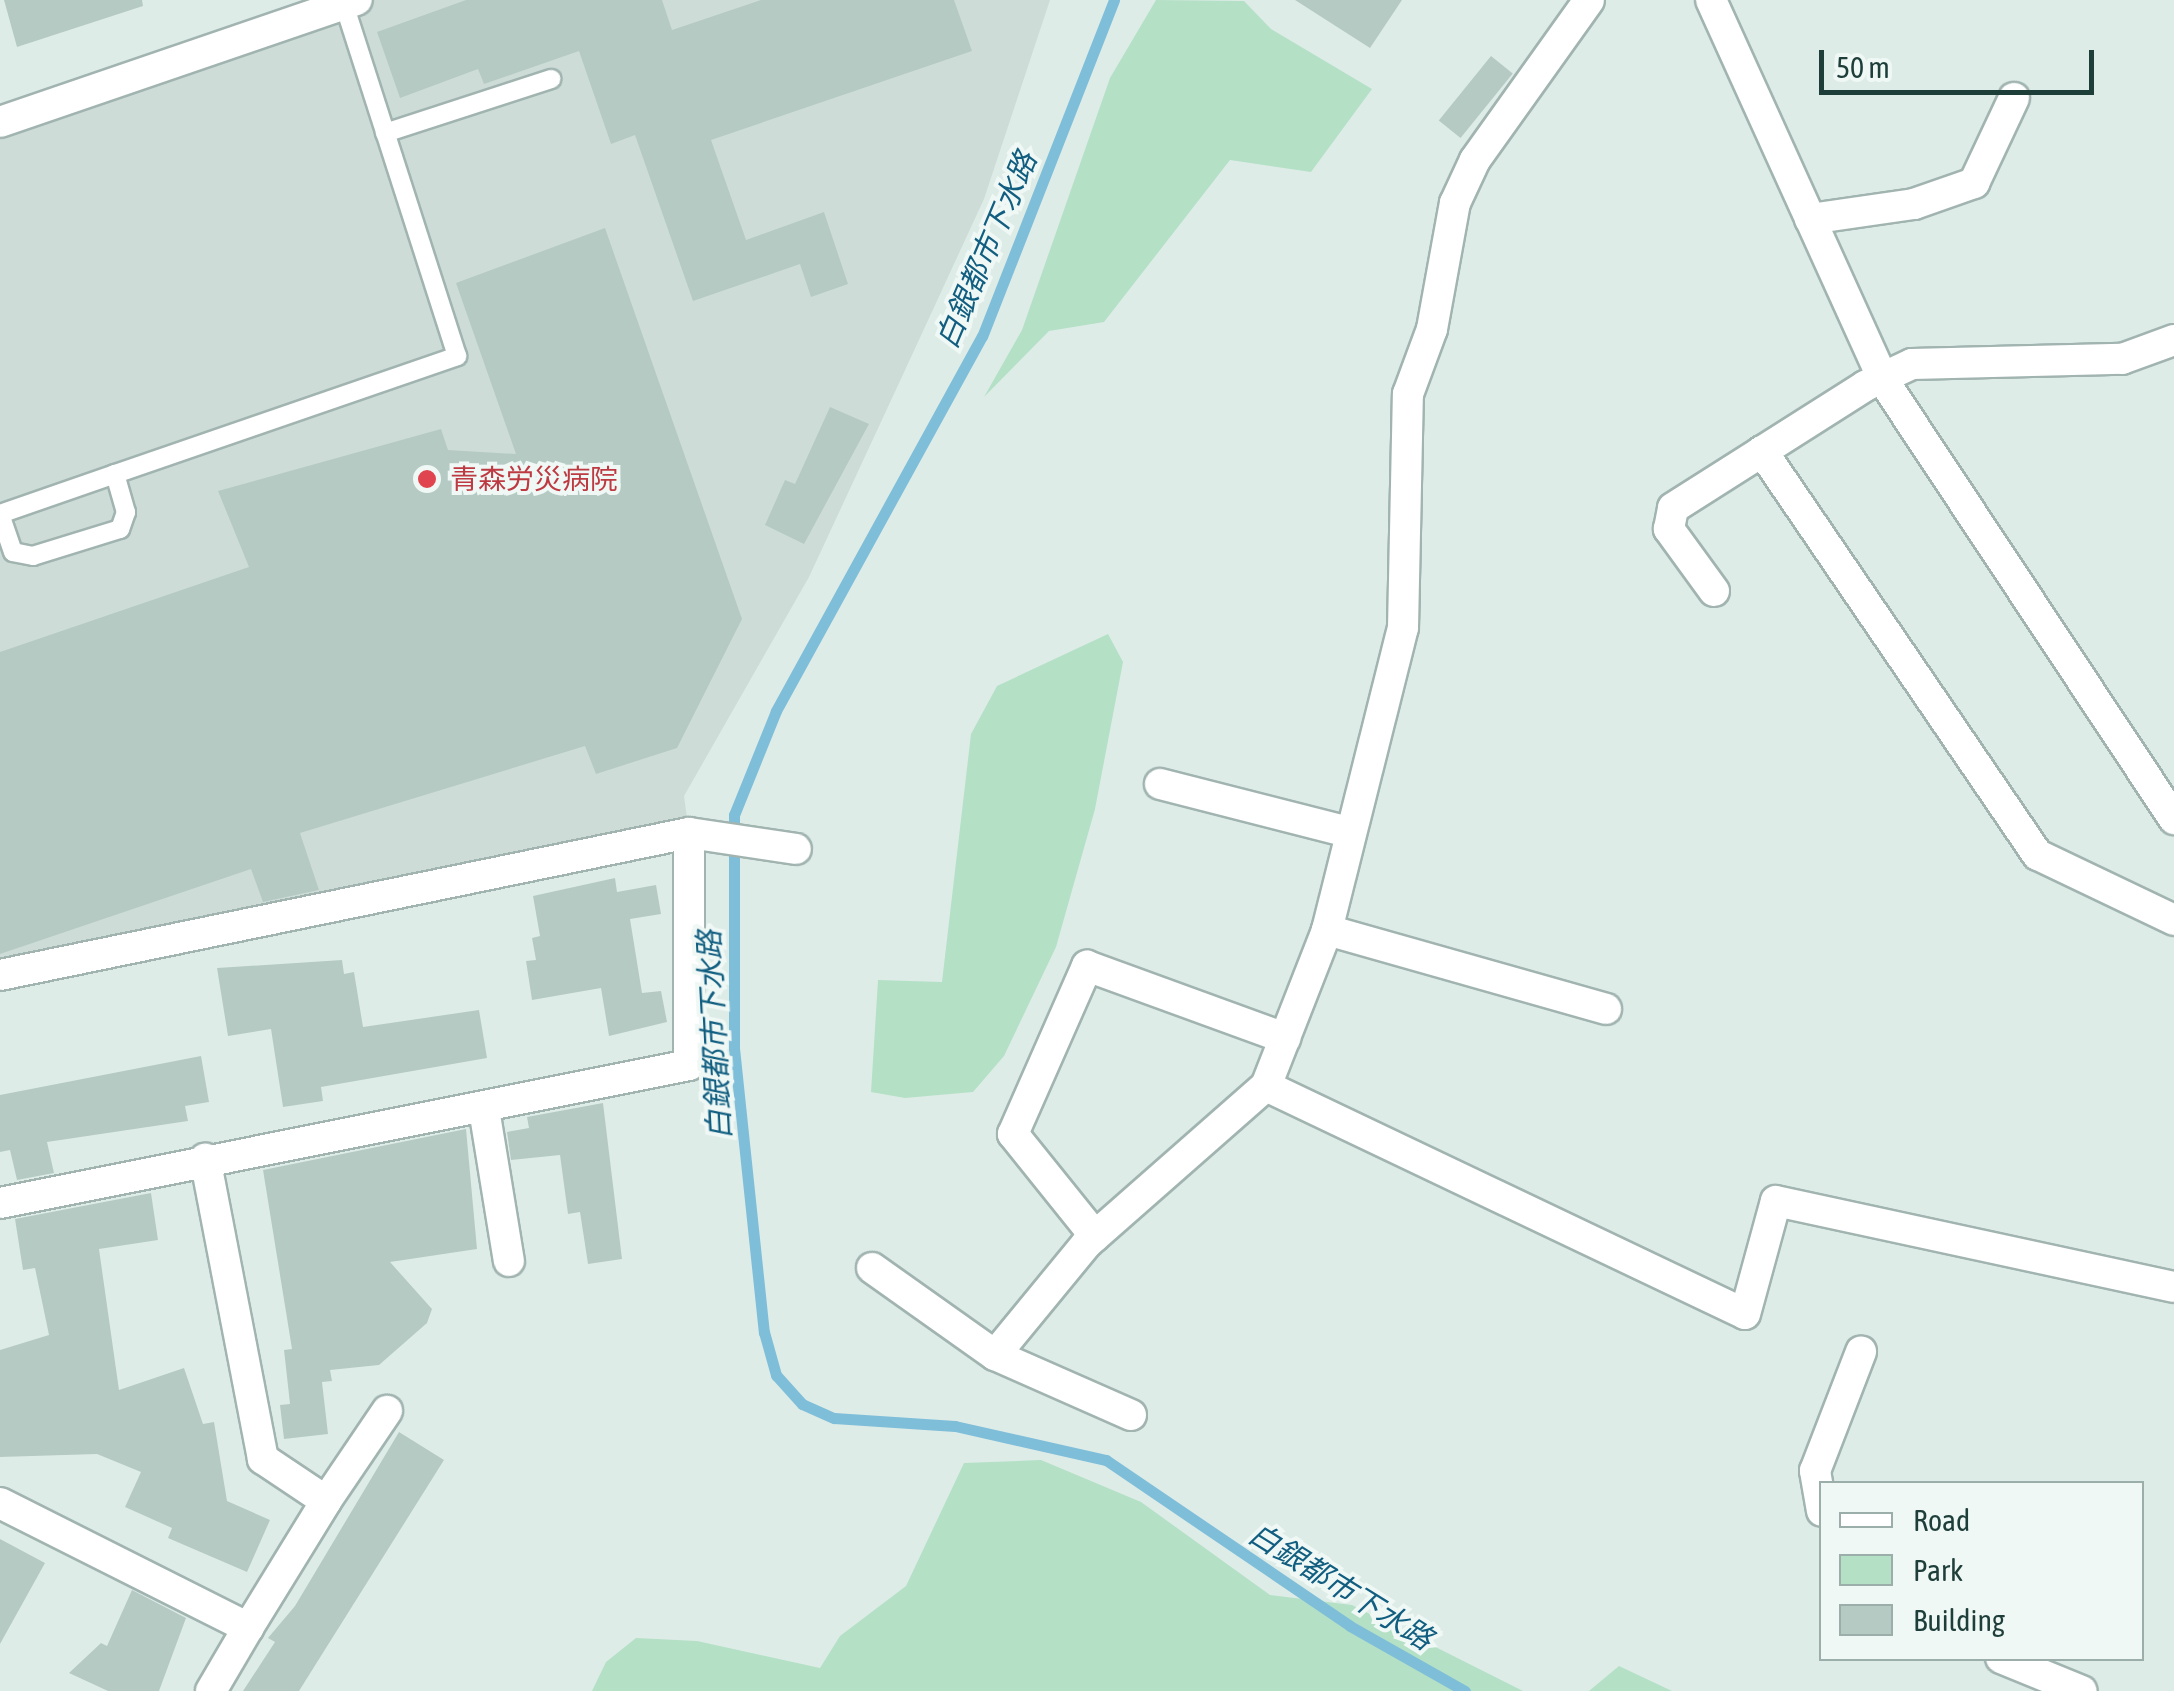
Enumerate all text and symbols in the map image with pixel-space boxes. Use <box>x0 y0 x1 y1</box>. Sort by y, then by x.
scale bar <box>1824 30 2099 92</box>
text: 50 m <box>1836 50 1890 84</box>
water label: 白銀都市下水路 <box>928 146 1044 354</box>
place label: 青森労災病院 <box>450 462 618 496</box>
marker: 青森労災病院 <box>414 466 440 492</box>
water label: 白銀都市下水路 <box>691 929 737 1141</box>
legend <box>1819 1481 2144 1661</box>
text: Road <box>1913 1503 1970 1537</box>
water label: 白銀都市下水路 <box>1242 1515 1440 1657</box>
text: Park <box>1913 1553 1963 1587</box>
text: Building <box>1913 1603 2005 1637</box>

